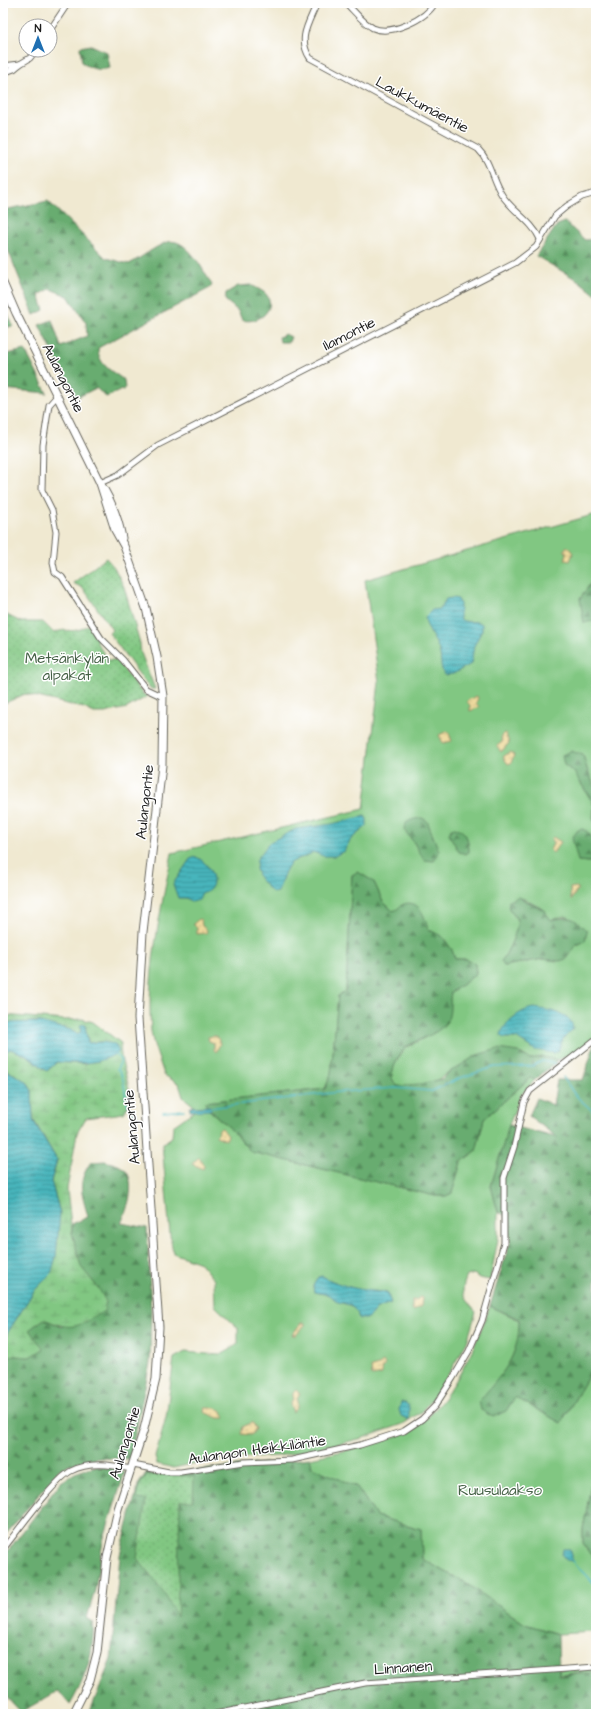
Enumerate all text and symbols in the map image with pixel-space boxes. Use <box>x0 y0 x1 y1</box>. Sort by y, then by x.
north arrow <box>18 18 58 58</box>
text: N <box>35 21 42 36</box>
street label: Laukkumäentie <box>372 72 472 138</box>
street label: Ilamontie <box>319 312 379 356</box>
street label: Aulangontie <box>36 340 89 417</box>
park label: Metsänkylän alpakat <box>25 648 110 686</box>
street label: Aulangontie <box>131 764 160 840</box>
street label: Aulangontie <box>118 1089 147 1165</box>
street label: Aulangontie <box>104 1404 147 1482</box>
street label: Aulangon Heikkiläntie <box>187 1430 327 1471</box>
park label: Ruusulaakso <box>458 1480 542 1501</box>
street label: Linnanen <box>373 1655 433 1681</box>

